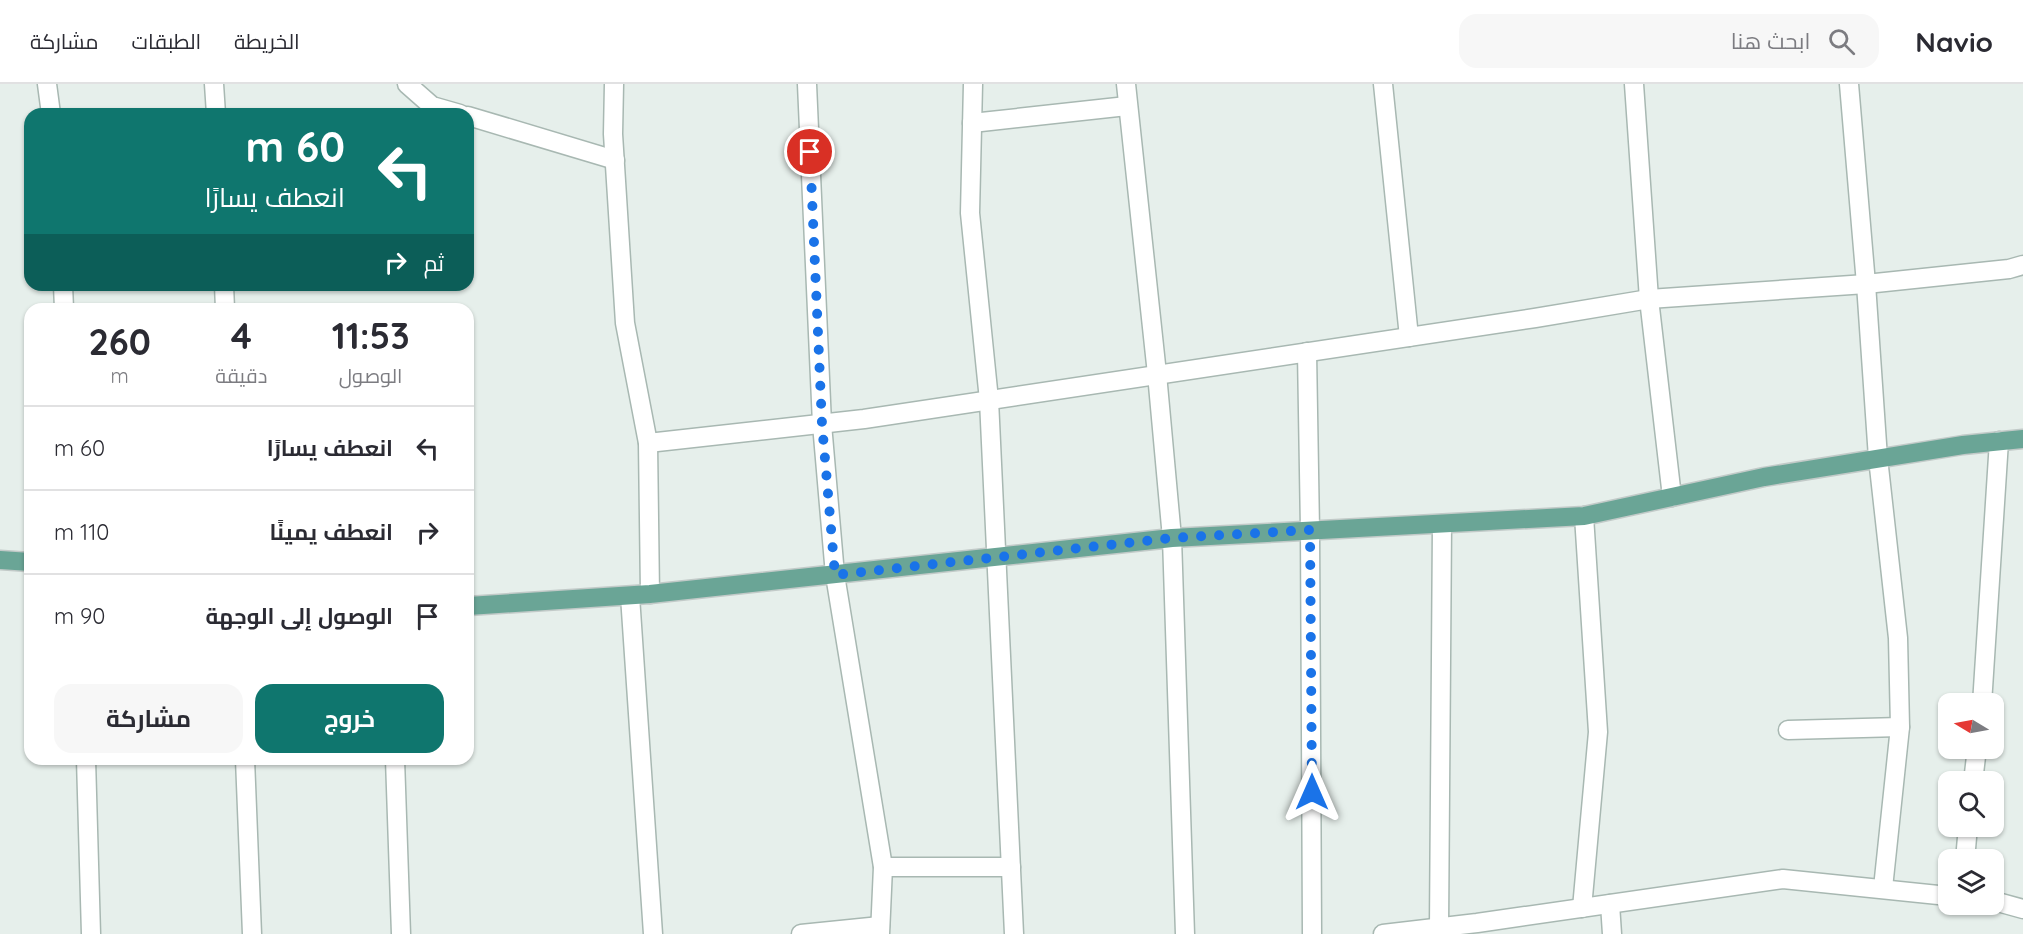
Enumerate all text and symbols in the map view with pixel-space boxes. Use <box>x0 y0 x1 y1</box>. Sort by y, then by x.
search box <box>1459 14 1879 68</box>
text: Navio <box>1915 24 1993 59</box>
icon: search <box>1825 25 1858 58</box>
text: ابحث هنا <box>1731 27 1810 55</box>
text: مشاركة <box>30 28 99 54</box>
text: الطبقات <box>132 28 201 54</box>
text: الخريطة <box>234 28 300 54</box>
text: 60 m <box>245 120 345 173</box>
pin <box>784 126 835 177</box>
icon: left <box>366 132 444 210</box>
icon: arrive <box>793 135 826 168</box>
text: انعطف يسارًا <box>205 180 345 214</box>
icon: right <box>379 246 412 279</box>
text: ثم <box>424 249 444 277</box>
text: 4 <box>231 313 252 358</box>
text: 11:53 <box>332 313 410 358</box>
text: 260 <box>88 319 151 364</box>
text: m <box>111 363 129 388</box>
text: دقيقة <box>215 363 267 388</box>
text: الوصول <box>339 363 403 388</box>
icon: left <box>411 432 444 465</box>
text: 60 m <box>54 434 105 462</box>
text: انعطف يسارًا <box>267 434 393 462</box>
icon: right <box>411 516 444 549</box>
text: 110 m <box>54 518 109 546</box>
text: انعطف يمينًا <box>270 518 393 546</box>
icon: arrive <box>411 600 444 633</box>
text: 90 m <box>54 602 105 630</box>
text: الوصول إلى الوجهة <box>205 602 393 630</box>
button: مشاركة <box>54 684 243 753</box>
button: خروج <box>255 684 444 753</box>
north arrow <box>1938 693 2004 759</box>
map controls <box>1938 693 2004 915</box>
position arrow <box>1280 760 1344 824</box>
button: search <box>1938 771 2004 837</box>
button: layers <box>1938 849 2004 915</box>

